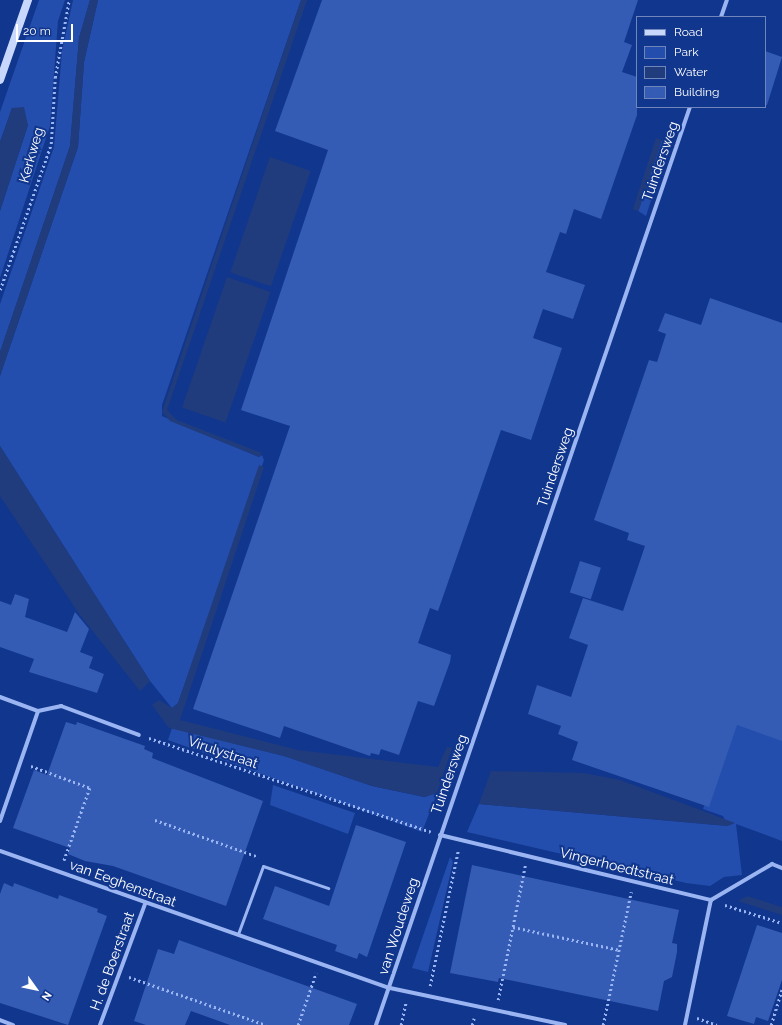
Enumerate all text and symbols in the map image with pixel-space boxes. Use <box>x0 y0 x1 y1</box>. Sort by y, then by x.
scale bar <box>18 16 75 42</box>
legend <box>636 16 766 108</box>
text: 20 m <box>23 24 51 38</box>
text: Road <box>674 25 703 39</box>
text: Park <box>674 45 699 59</box>
text: Water <box>674 65 708 79</box>
text: Building <box>674 85 720 99</box>
street label: Tuindersweg <box>638 119 682 203</box>
street label: Kerkweg <box>15 125 47 185</box>
street label: Tuindersweg <box>533 425 577 509</box>
street label: Virulystraat <box>186 732 260 772</box>
street label: Tuindersweg <box>427 732 471 816</box>
street label: Vingerhoedtstraat <box>558 844 676 888</box>
street label: van Eeghenstraat <box>67 856 179 910</box>
street label: van Woudeweg <box>374 875 422 977</box>
street label: H. de Boerstraat <box>86 909 138 1013</box>
north arrow <box>16 969 56 1009</box>
text: N <box>39 989 54 1003</box>

